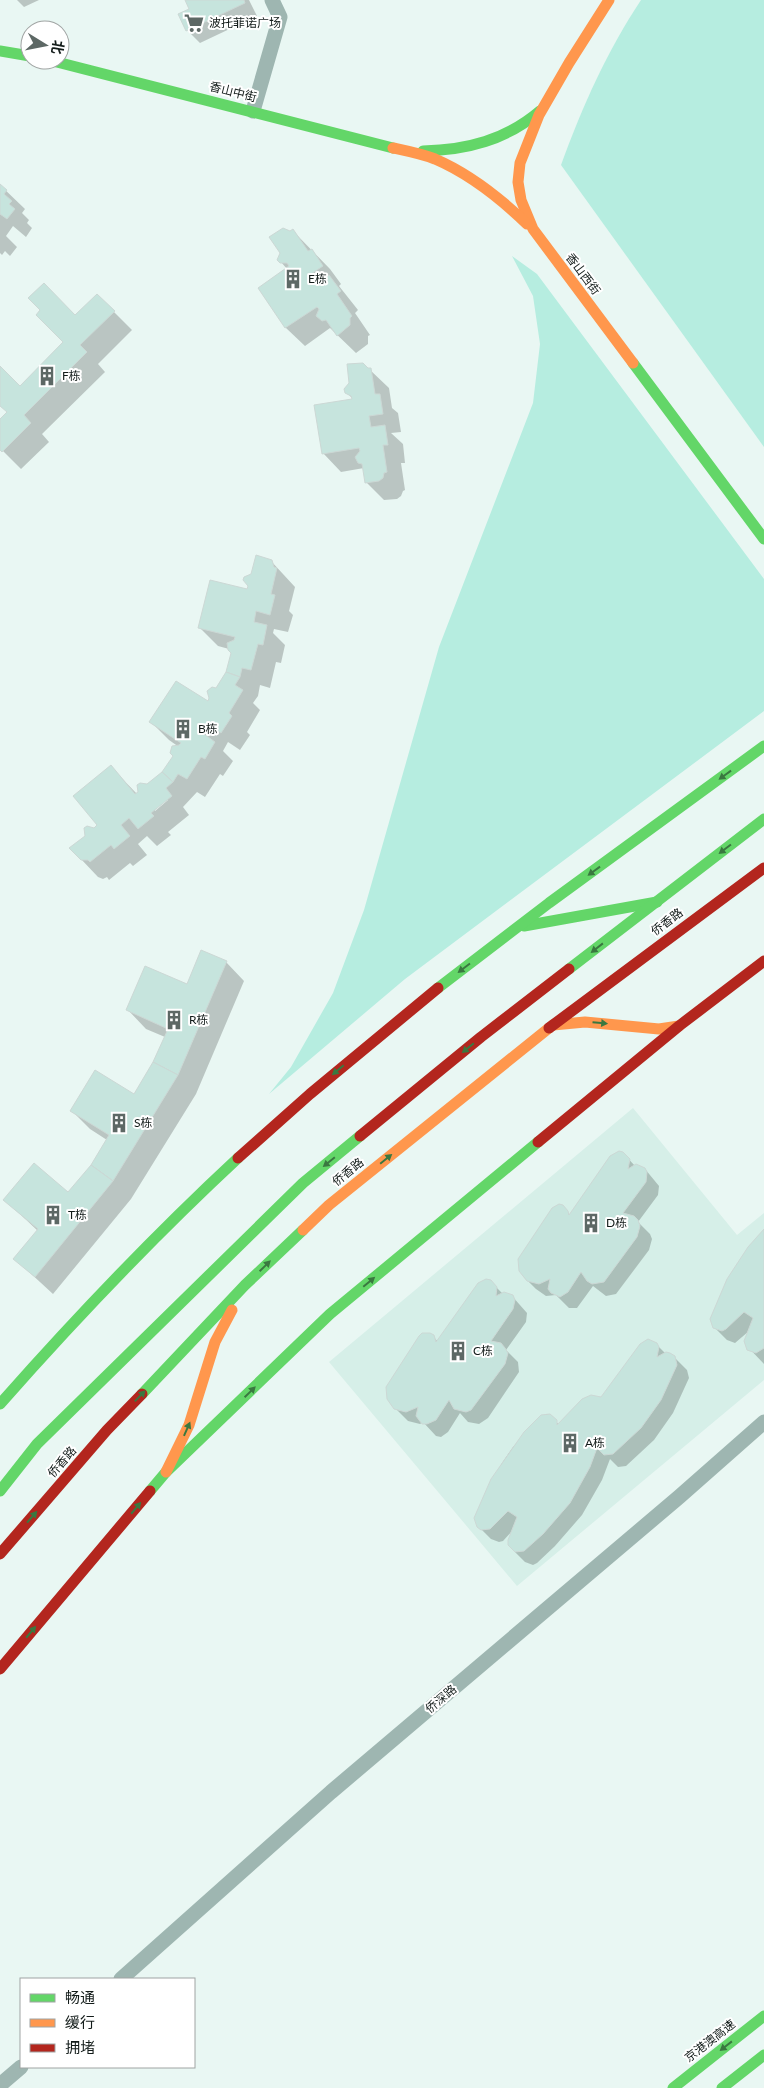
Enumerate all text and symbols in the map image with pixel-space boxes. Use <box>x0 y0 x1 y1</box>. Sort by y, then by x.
supermarket icon: 波托菲诺广场 <box>183 12 205 34</box>
place label: 波托菲诺广场 <box>209 15 281 30</box>
north arrow <box>20 20 70 70</box>
text: 北 <box>49 39 68 56</box>
street label: 香山中街 <box>208 78 258 105</box>
street label: 香山西街 <box>563 250 604 297</box>
building icon: E栋 <box>282 268 304 290</box>
place label: E栋 <box>308 271 327 286</box>
building icon: F栋 <box>36 365 58 387</box>
place label: F栋 <box>62 368 81 383</box>
building icon: B栋 <box>172 718 194 740</box>
place label: B栋 <box>198 721 218 736</box>
one-way arrow <box>719 769 732 780</box>
one-way arrow <box>718 844 732 854</box>
one-way arrow <box>587 866 601 876</box>
street label: 侨香路 <box>648 905 686 938</box>
one-way arrow <box>590 943 603 954</box>
one-way arrow <box>458 963 471 974</box>
building icon: R栋 <box>163 1009 185 1031</box>
place label: R栋 <box>189 1012 209 1027</box>
one-way arrow <box>592 1019 608 1027</box>
one-way arrow <box>462 1042 475 1053</box>
one-way arrow <box>331 1065 344 1076</box>
building icon: S栋 <box>108 1112 130 1134</box>
place label: S栋 <box>134 1115 153 1130</box>
one-way arrow <box>380 1153 393 1164</box>
street label: 侨香路 <box>329 1154 366 1189</box>
one-way arrow <box>323 1156 336 1167</box>
building icon: T栋 <box>42 1204 64 1226</box>
place label: T栋 <box>68 1207 87 1222</box>
building icon: D栋 <box>580 1212 602 1234</box>
place label: D栋 <box>606 1215 627 1230</box>
one-way arrow <box>258 1260 270 1272</box>
one-way arrow <box>362 1276 375 1287</box>
building icon: C栋 <box>447 1340 469 1362</box>
place label: C栋 <box>473 1343 493 1358</box>
one-way arrow <box>243 1386 255 1398</box>
one-way arrow <box>134 1390 146 1402</box>
one-way arrow <box>184 1422 192 1436</box>
building icon: A栋 <box>559 1432 581 1454</box>
place label: A栋 <box>585 1435 605 1450</box>
street label: 侨香路 <box>44 1443 79 1480</box>
one-way arrow <box>130 1502 142 1514</box>
one-way arrow <box>26 1512 38 1524</box>
one-way arrow <box>26 1626 37 1639</box>
street label: 侨深路 <box>422 1681 459 1716</box>
legend <box>20 1978 195 2068</box>
text: 畅通 <box>65 1988 95 2006</box>
text: 缓行 <box>65 2013 95 2031</box>
street label: 京港澳高速 <box>681 2016 738 2065</box>
text: 拥堵 <box>65 2038 95 2056</box>
one-way arrow <box>720 2041 733 2052</box>

